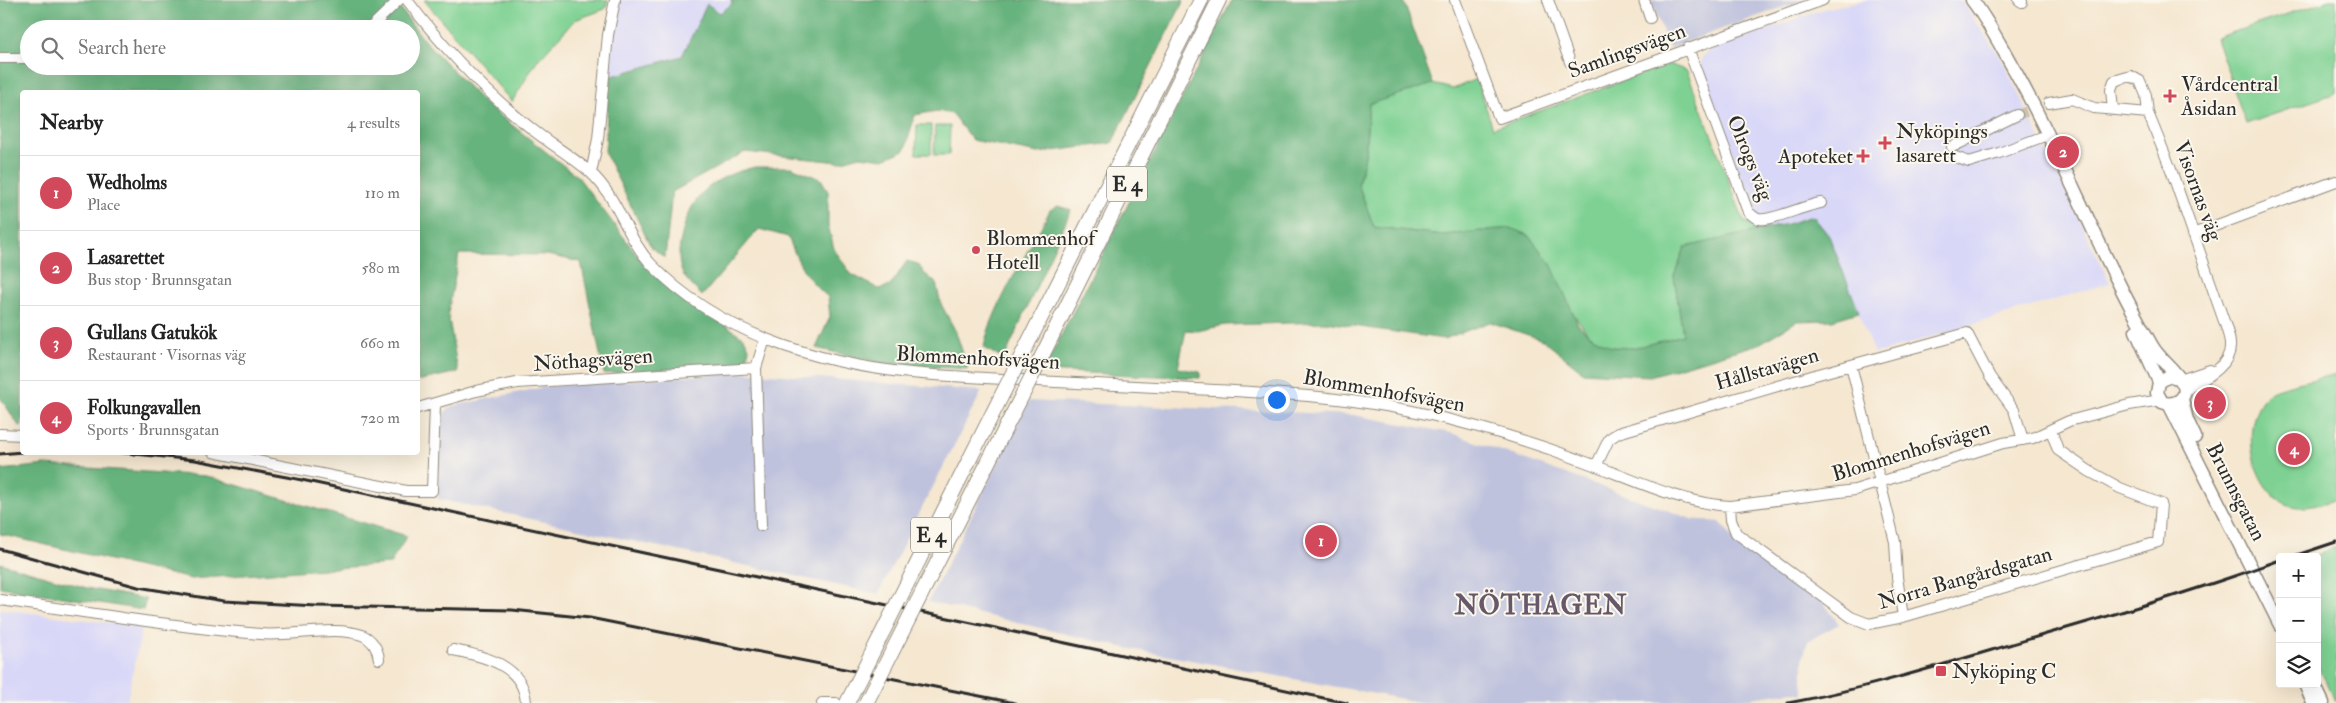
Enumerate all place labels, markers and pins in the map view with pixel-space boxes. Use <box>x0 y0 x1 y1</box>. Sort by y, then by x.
place label: Vårdcentral Åsidan <box>2180 71 2279 122</box>
marker: Vårdcentral Åsidan <box>2163 89 2177 103</box>
place label: Nyköpings lasarett <box>1896 118 1988 169</box>
pin: 2 <box>2047 133 2079 171</box>
marker: Nyköpings lasarett <box>1878 136 1892 150</box>
place label: Apoteket <box>1777 143 1853 170</box>
marker: Apoteket <box>1857 150 1869 162</box>
place label: Blommenhof Hotell <box>986 225 1098 276</box>
marker: Blommenhof Hotell <box>970 244 982 256</box>
pin: 3 <box>2194 384 2226 422</box>
pin: 4 <box>2278 430 2310 468</box>
pin: 1 <box>1305 522 1337 560</box>
place label: Nyköping C <box>1952 658 2056 685</box>
marker: Nyköping C <box>1934 664 1948 678</box>

